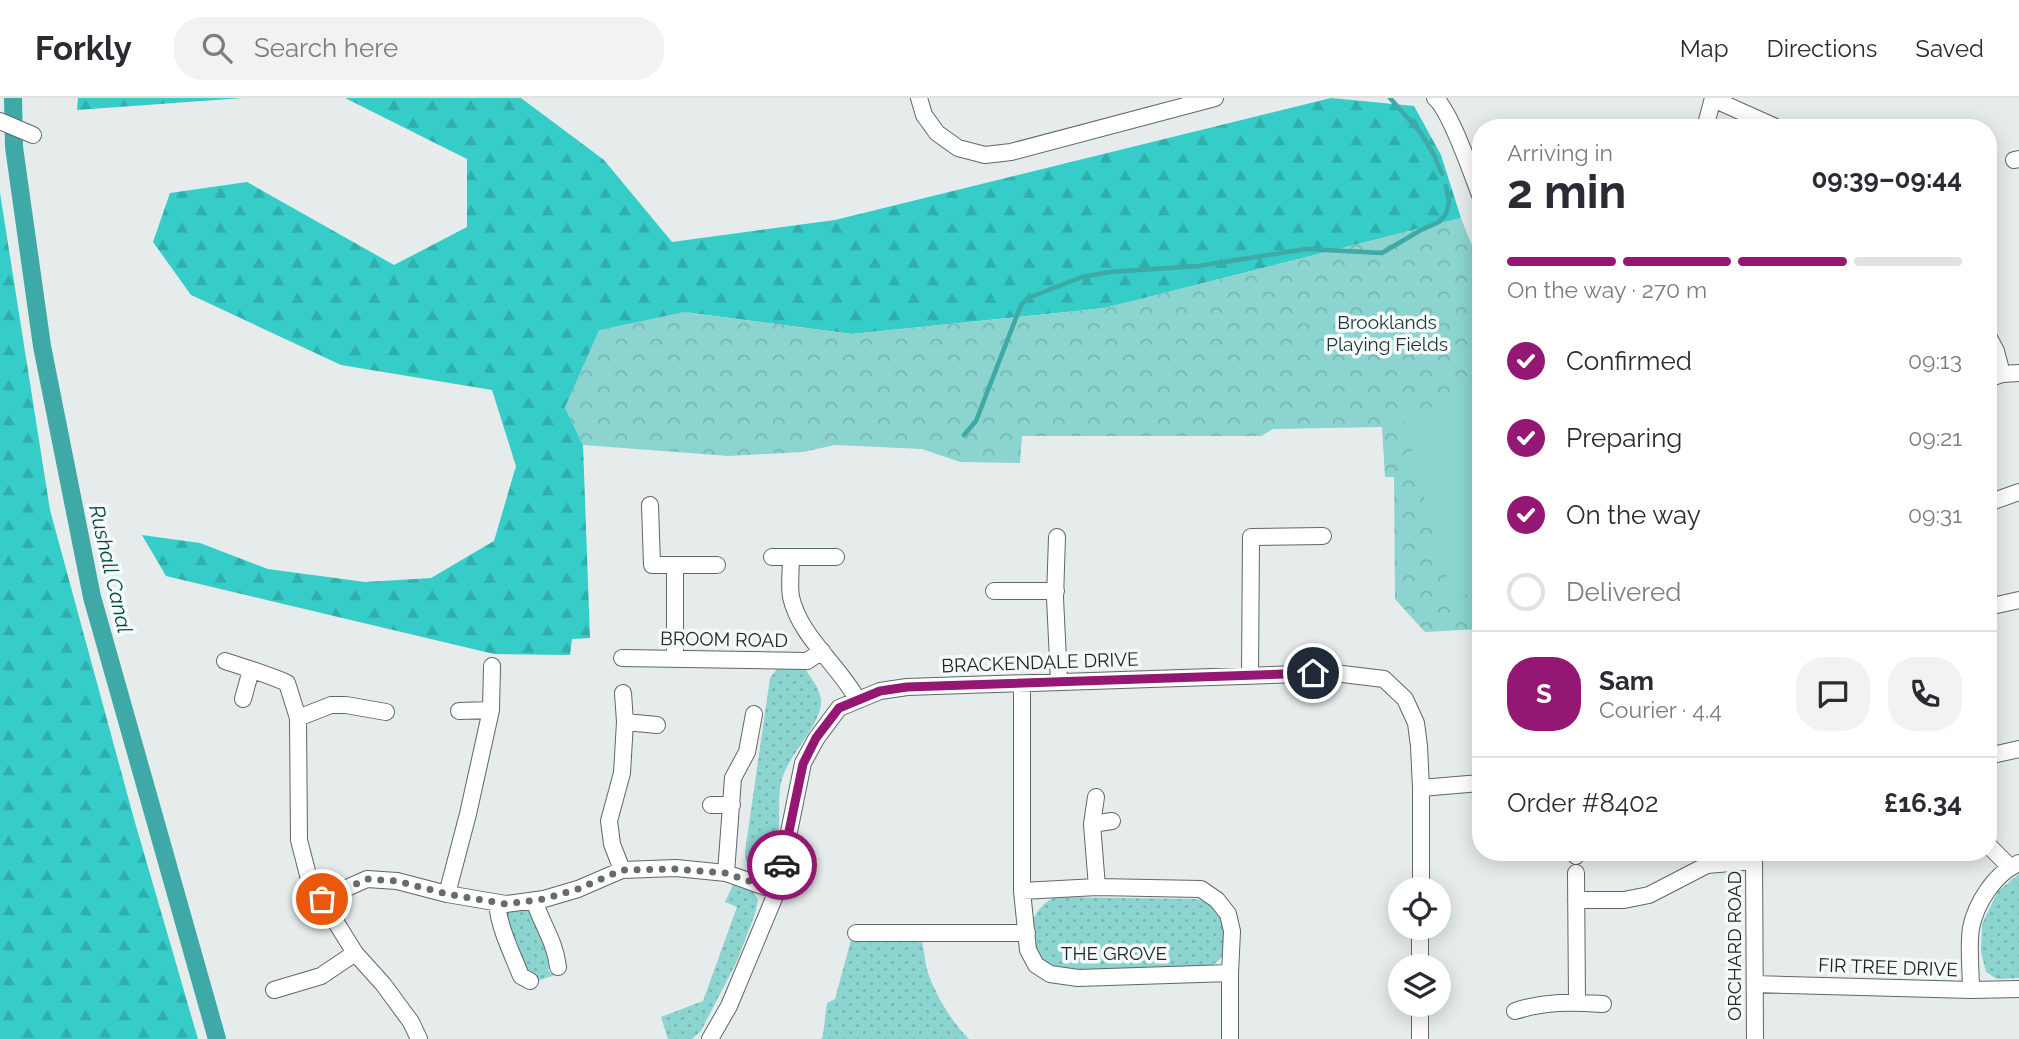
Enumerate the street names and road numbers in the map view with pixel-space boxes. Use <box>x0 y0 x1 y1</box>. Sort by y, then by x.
street label: BROOM ROAD <box>660 627 788 651</box>
street label: BRACKENDALE DRIVE <box>941 648 1139 676</box>
street label: ORCHARD ROAD <box>1723 871 1745 1021</box>
street label: THE GROVE <box>1061 942 1167 964</box>
street label: FIR TREE DRIVE <box>1818 954 1958 980</box>

